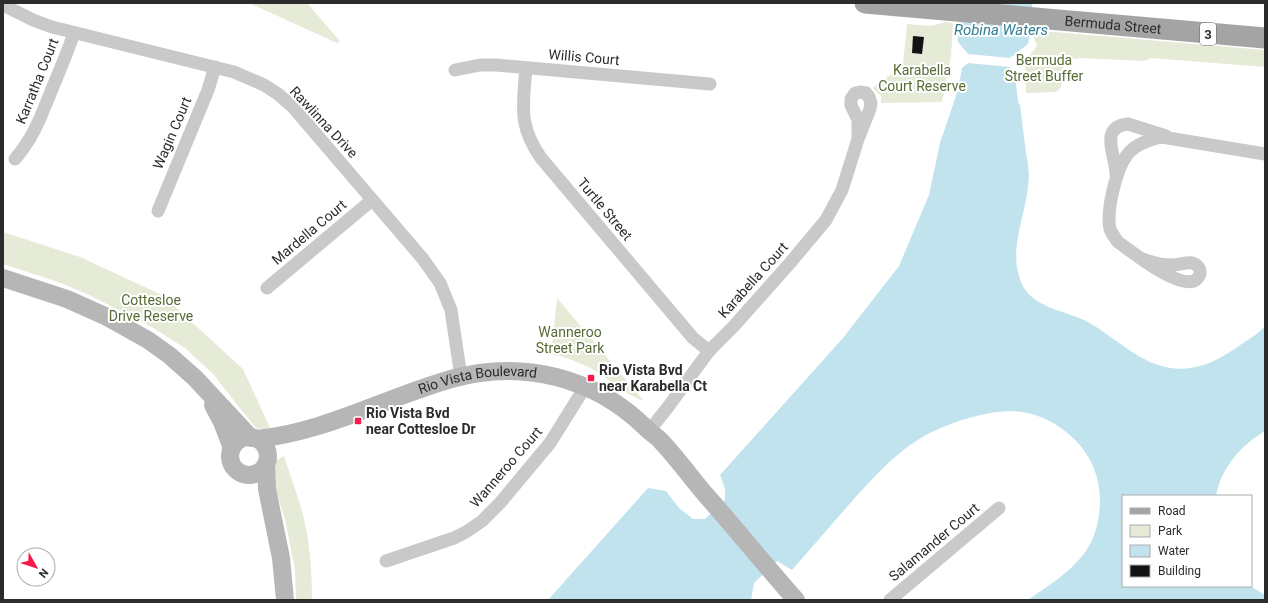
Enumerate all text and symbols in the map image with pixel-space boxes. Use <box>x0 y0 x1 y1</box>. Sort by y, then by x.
street label: Bermuda Street <box>1064 13 1162 37</box>
water label: Robina Waters <box>954 21 1048 39</box>
road number: 3 <box>1200 23 1216 45</box>
street label: Karratha Court <box>13 35 62 126</box>
street label: Willis Court <box>548 46 621 68</box>
park label: Bermuda Street Buffer <box>1005 52 1084 84</box>
park label: Karabella Court Reserve <box>878 62 966 94</box>
street label: Rawlinna Drive <box>287 83 361 161</box>
street label: Wagin Court <box>150 94 195 171</box>
street label: Turtle Street <box>574 175 636 244</box>
street label: Mardella Court <box>269 196 350 268</box>
street label: Karabella Court <box>715 239 791 321</box>
park label: Cottesloe Drive Reserve <box>109 292 193 324</box>
park label: Wanneroo Street Park <box>536 324 605 356</box>
place label: Rio Vista Bvd near Karabella Ct <box>599 362 707 394</box>
street label: Rio Vista Boulevard <box>416 363 538 397</box>
marker: Rio Vista Bvd near Karabella Ct <box>586 373 596 383</box>
place label: Rio Vista Bvd near Cottesloe Dr <box>366 405 476 437</box>
marker: Rio Vista Bvd near Cottesloe Dr <box>353 416 363 426</box>
street label: Wanneroo Court <box>467 423 546 510</box>
legend <box>1122 495 1252 587</box>
street label: Salamander Court <box>886 499 983 584</box>
text: Road <box>1158 504 1186 518</box>
text: Park <box>1158 524 1183 538</box>
text: Water <box>1158 544 1189 558</box>
north arrow <box>16 547 56 587</box>
text: Building <box>1158 564 1201 578</box>
text: N <box>36 566 51 580</box>

